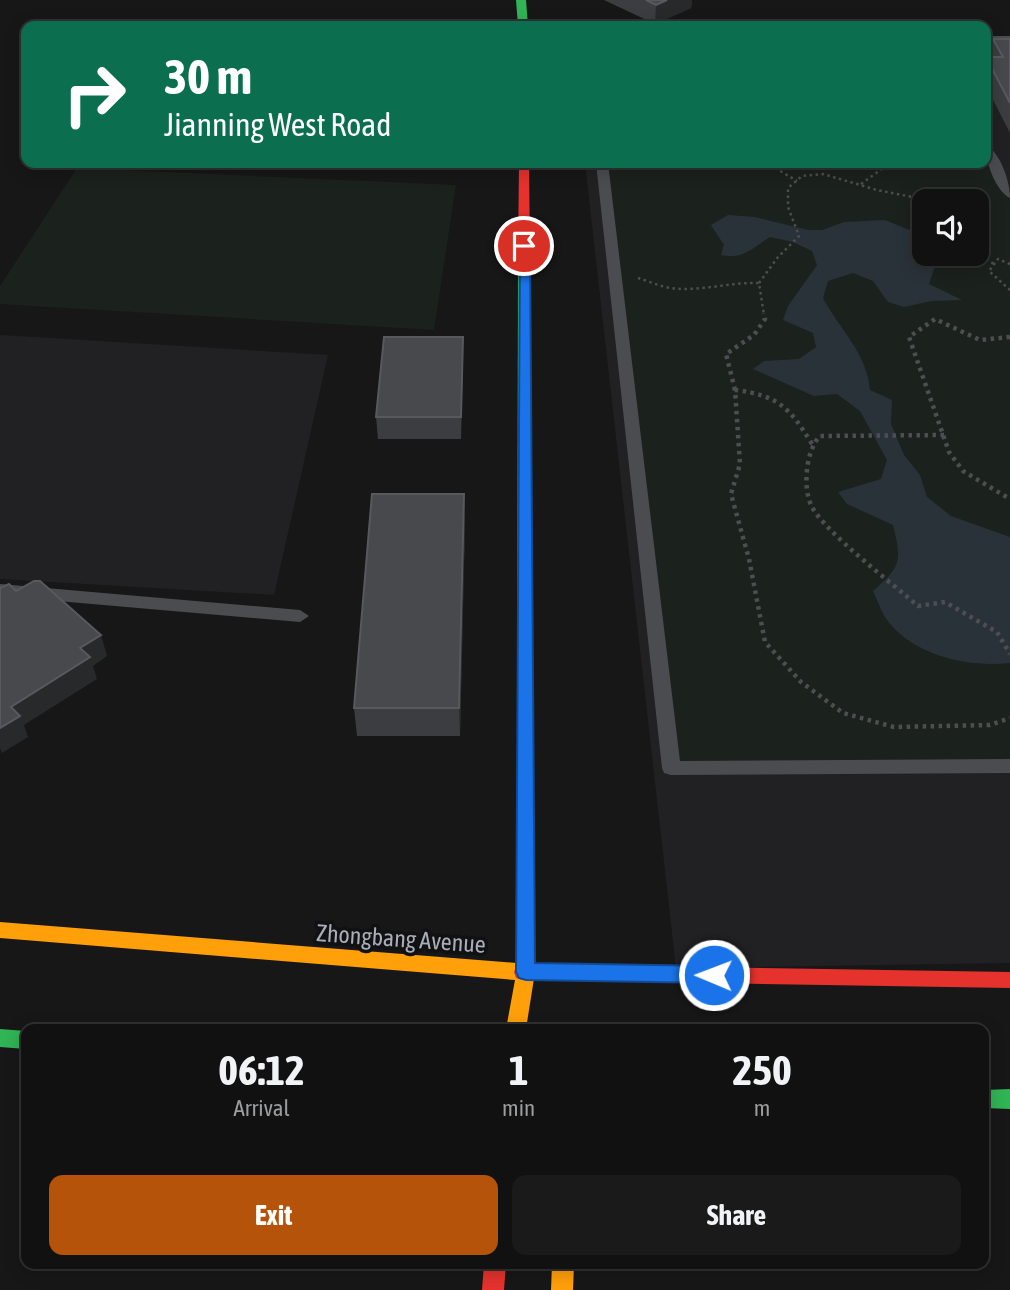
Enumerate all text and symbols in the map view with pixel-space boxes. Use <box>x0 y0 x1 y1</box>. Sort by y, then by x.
text: 30 m <box>164 48 252 104</box>
icon: right <box>49 49 140 140</box>
text: Jianning West Road <box>164 106 391 143</box>
map controls <box>912 189 989 266</box>
button: sound <box>912 189 989 266</box>
pin <box>494 216 554 276</box>
icon: arrive <box>505 227 543 265</box>
street label: Zhongbang Avenue <box>315 919 487 958</box>
position arrow <box>677 938 751 1012</box>
text: 06:12 <box>218 1046 305 1094</box>
text: 1 <box>509 1046 528 1094</box>
text: 250 <box>732 1046 792 1094</box>
text: Arrival <box>233 1095 290 1121</box>
text: min <box>502 1095 535 1121</box>
text: m <box>754 1095 770 1121</box>
button: Exit <box>49 1175 498 1255</box>
button: Share <box>512 1175 961 1255</box>

